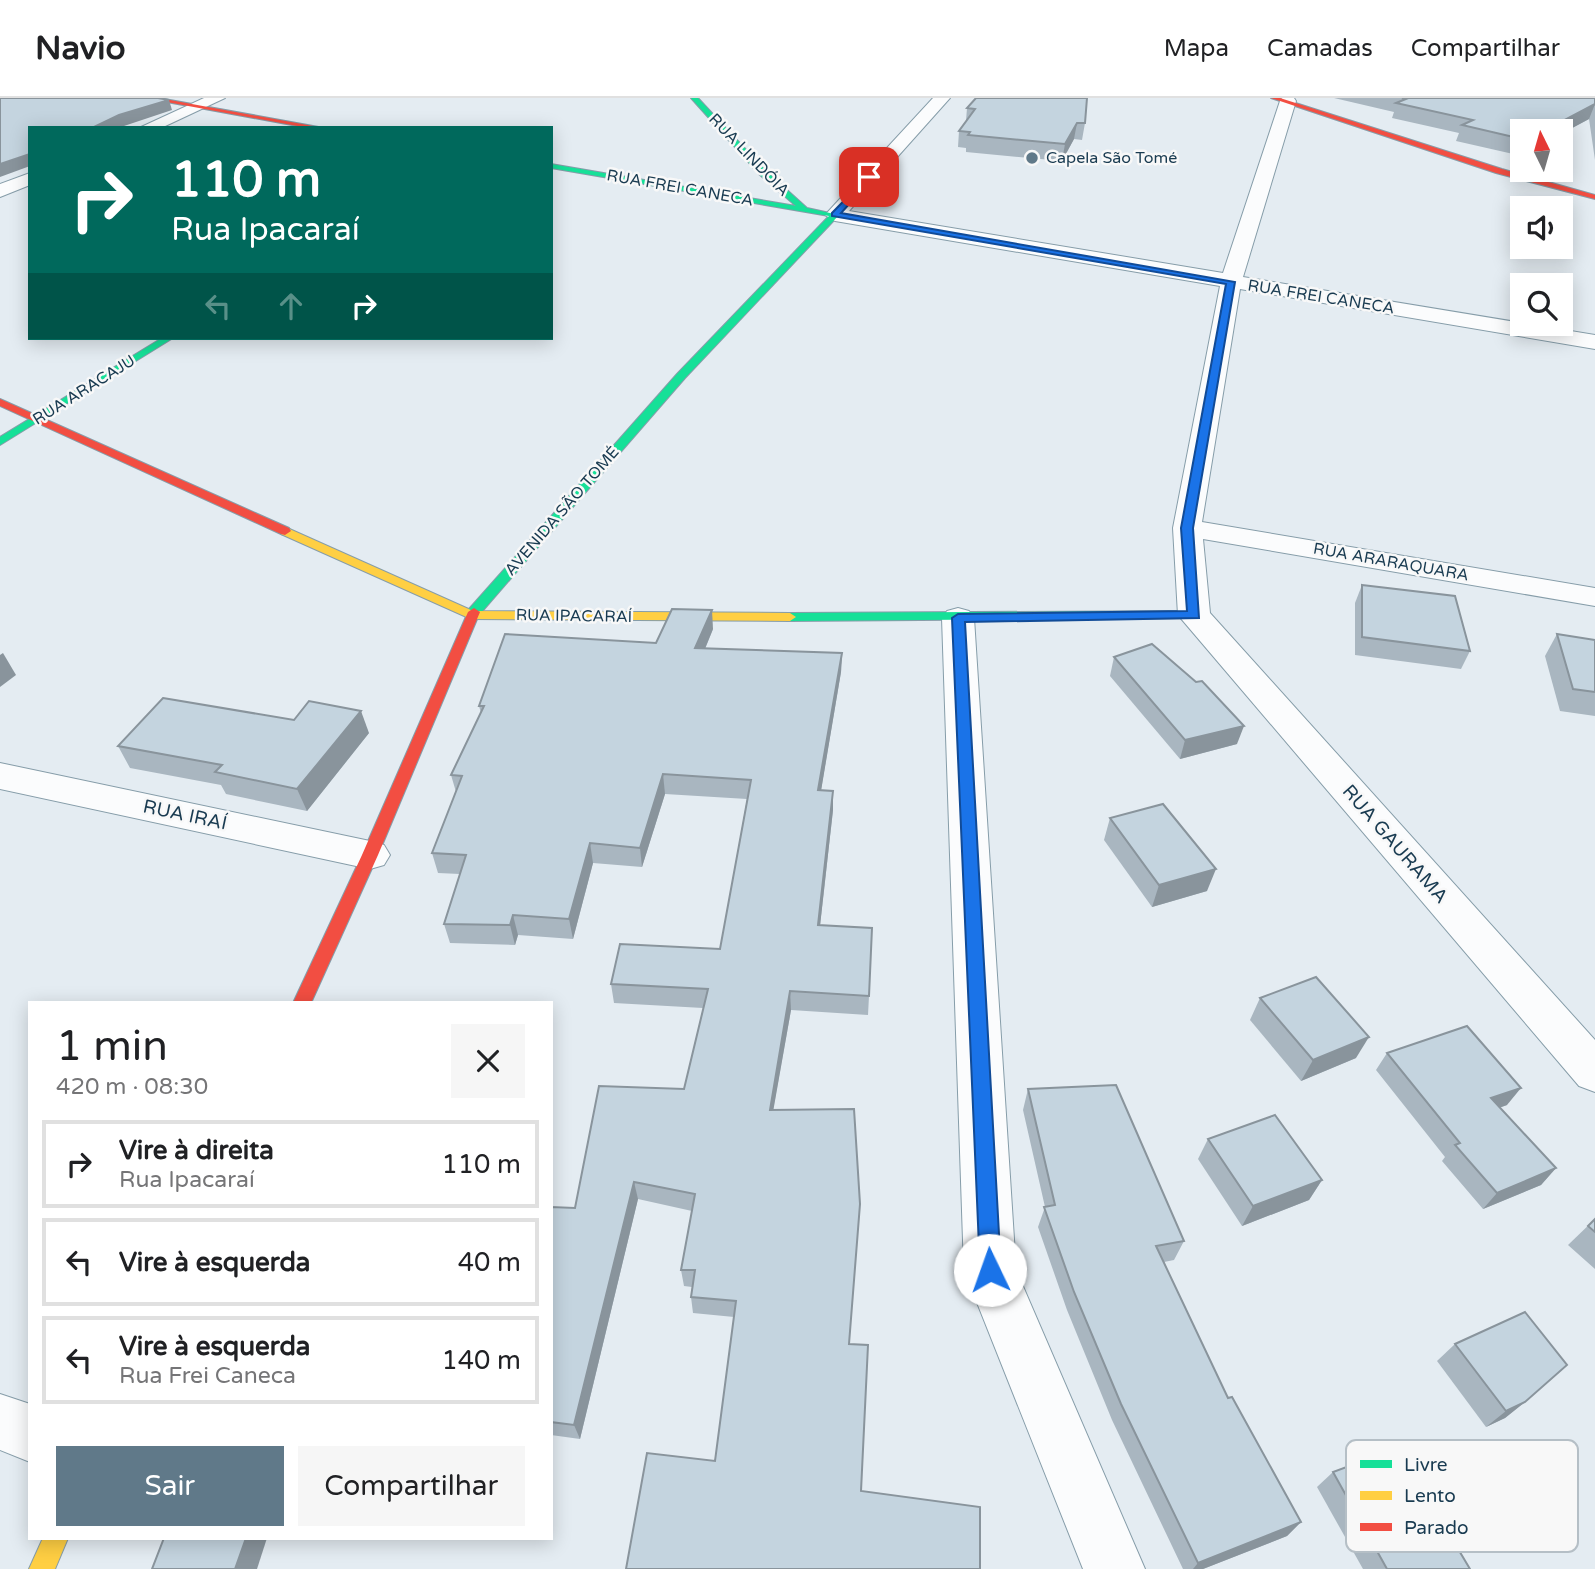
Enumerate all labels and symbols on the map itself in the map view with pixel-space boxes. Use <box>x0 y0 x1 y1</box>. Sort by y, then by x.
street label: RUA LINDÓIA <box>704 109 794 201</box>
north arrow <box>1510 119 1573 182</box>
pin <box>839 147 899 207</box>
place label: Capela São Tomé <box>1046 148 1177 168</box>
marker: Capela São Tomé <box>1024 150 1040 166</box>
street label: RUA FREI CANECA <box>605 165 755 211</box>
street label: RUA FREI CANECA <box>1246 276 1396 318</box>
street label: RUA ARACAJU <box>29 351 139 429</box>
street label: AVENIDA SÃO TOMÉ <box>500 442 624 580</box>
street label: RUA ARARAQUARA <box>1312 538 1470 586</box>
street label: RUA IPACARAÍ <box>516 605 632 627</box>
street label: RUA GAURAMA <box>1338 780 1452 908</box>
street label: RUA IRAÍ <box>141 794 229 835</box>
position arrow <box>953 1233 1027 1307</box>
legend <box>1346 1440 1578 1552</box>
text: Livre <box>1404 1454 1448 1476</box>
text: Lento <box>1404 1485 1456 1507</box>
text: Parado <box>1404 1517 1468 1539</box>

